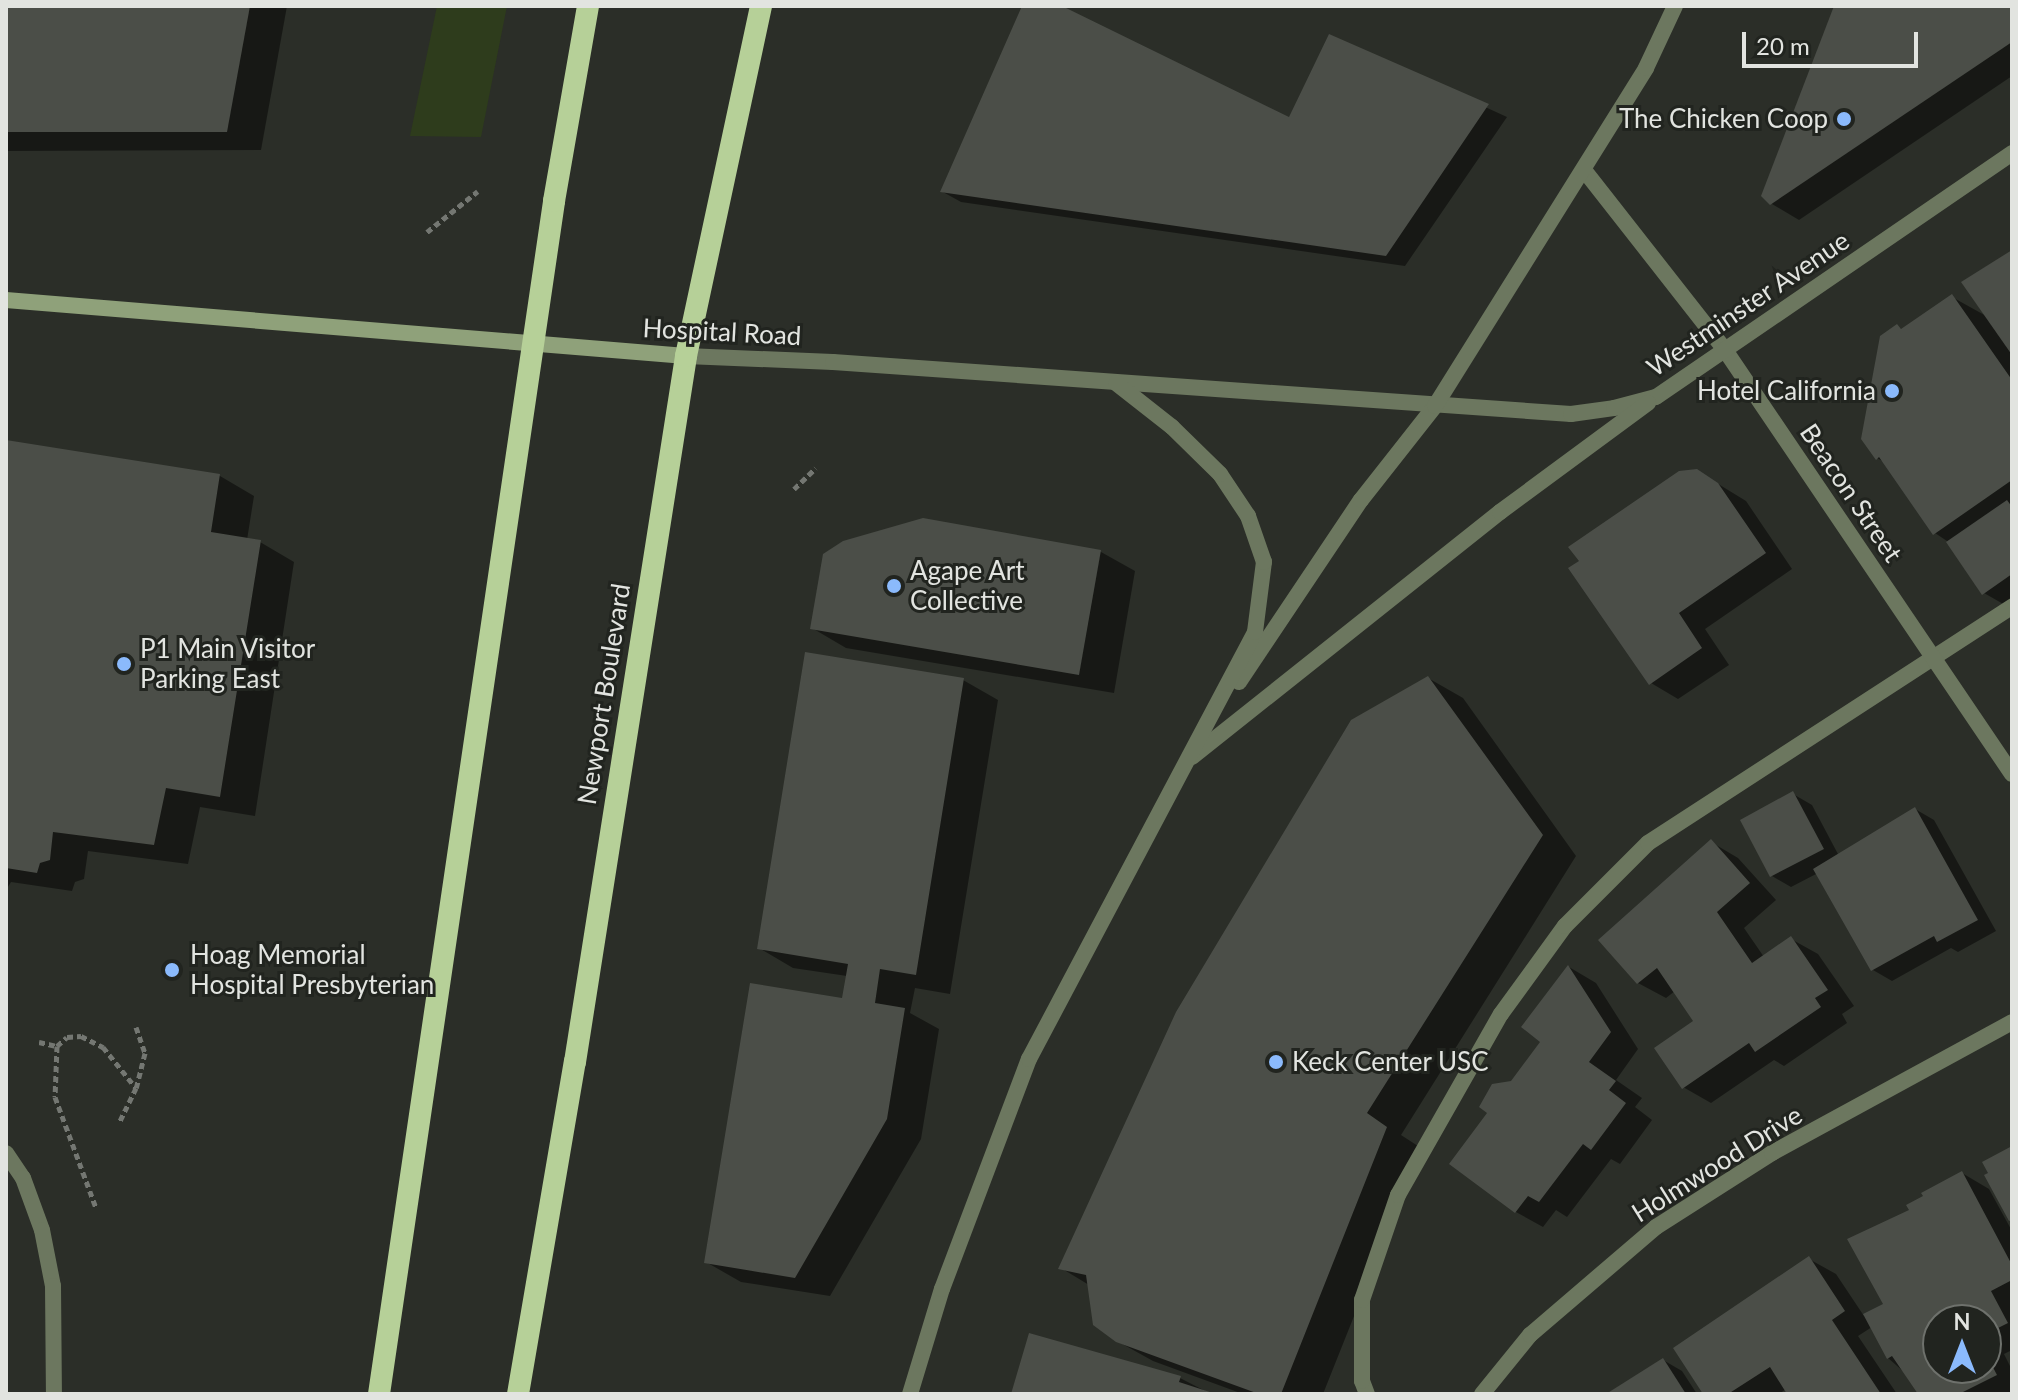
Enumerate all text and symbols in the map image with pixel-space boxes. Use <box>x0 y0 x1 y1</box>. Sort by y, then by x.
scale bar <box>1746 16 1922 66</box>
text: 20 m <box>1756 31 1810 60</box>
place label: The Chicken Coop <box>1619 103 1828 135</box>
marker: The Chicken Coop <box>1835 110 1853 128</box>
street label: Westminster Avenue <box>1640 224 1856 384</box>
street label: Hospital Road <box>642 312 802 352</box>
place label: Hotel California <box>1697 375 1876 407</box>
marker: Hotel California <box>1883 382 1901 400</box>
street label: Beacon Street <box>1793 418 1909 568</box>
place label: Agape Art Collective <box>910 555 1025 616</box>
marker: Agape Art Collective <box>885 577 903 595</box>
street label: Newport Boulevard <box>571 581 637 807</box>
place label: P1 Main Visitor Parking East <box>140 633 316 694</box>
marker: P1 Main Visitor Parking East <box>115 655 133 673</box>
place label: Hoag Memorial Hospital Presbyterian <box>190 939 434 1000</box>
marker: Hoag Memorial Hospital Presbyterian <box>161 959 183 981</box>
place label: Keck Center USC <box>1292 1046 1489 1078</box>
marker: Keck Center USC <box>1267 1053 1285 1071</box>
street label: Holmwood Drive <box>1626 1099 1808 1229</box>
north arrow <box>1922 1304 2002 1384</box>
text: N <box>1954 1308 1970 1335</box>

